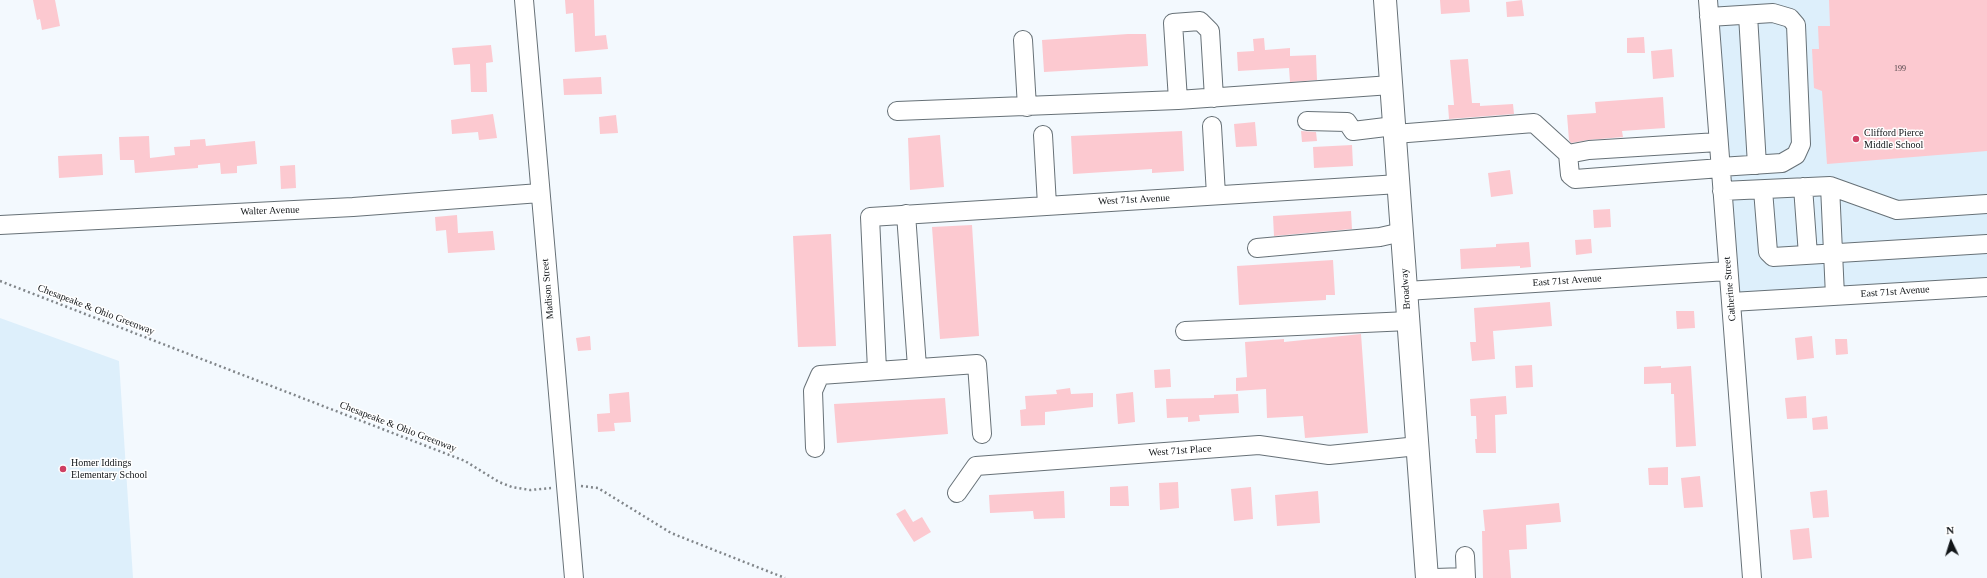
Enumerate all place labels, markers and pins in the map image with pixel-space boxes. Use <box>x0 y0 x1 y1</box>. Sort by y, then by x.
place label: Clifford Pierce Middle School <box>1864 127 1924 150</box>
marker: Clifford Pierce Middle School <box>1851 134 1861 144</box>
place label: Homer Iddings Elementary School <box>71 457 147 480</box>
marker: Homer Iddings Elementary School <box>58 464 68 474</box>

